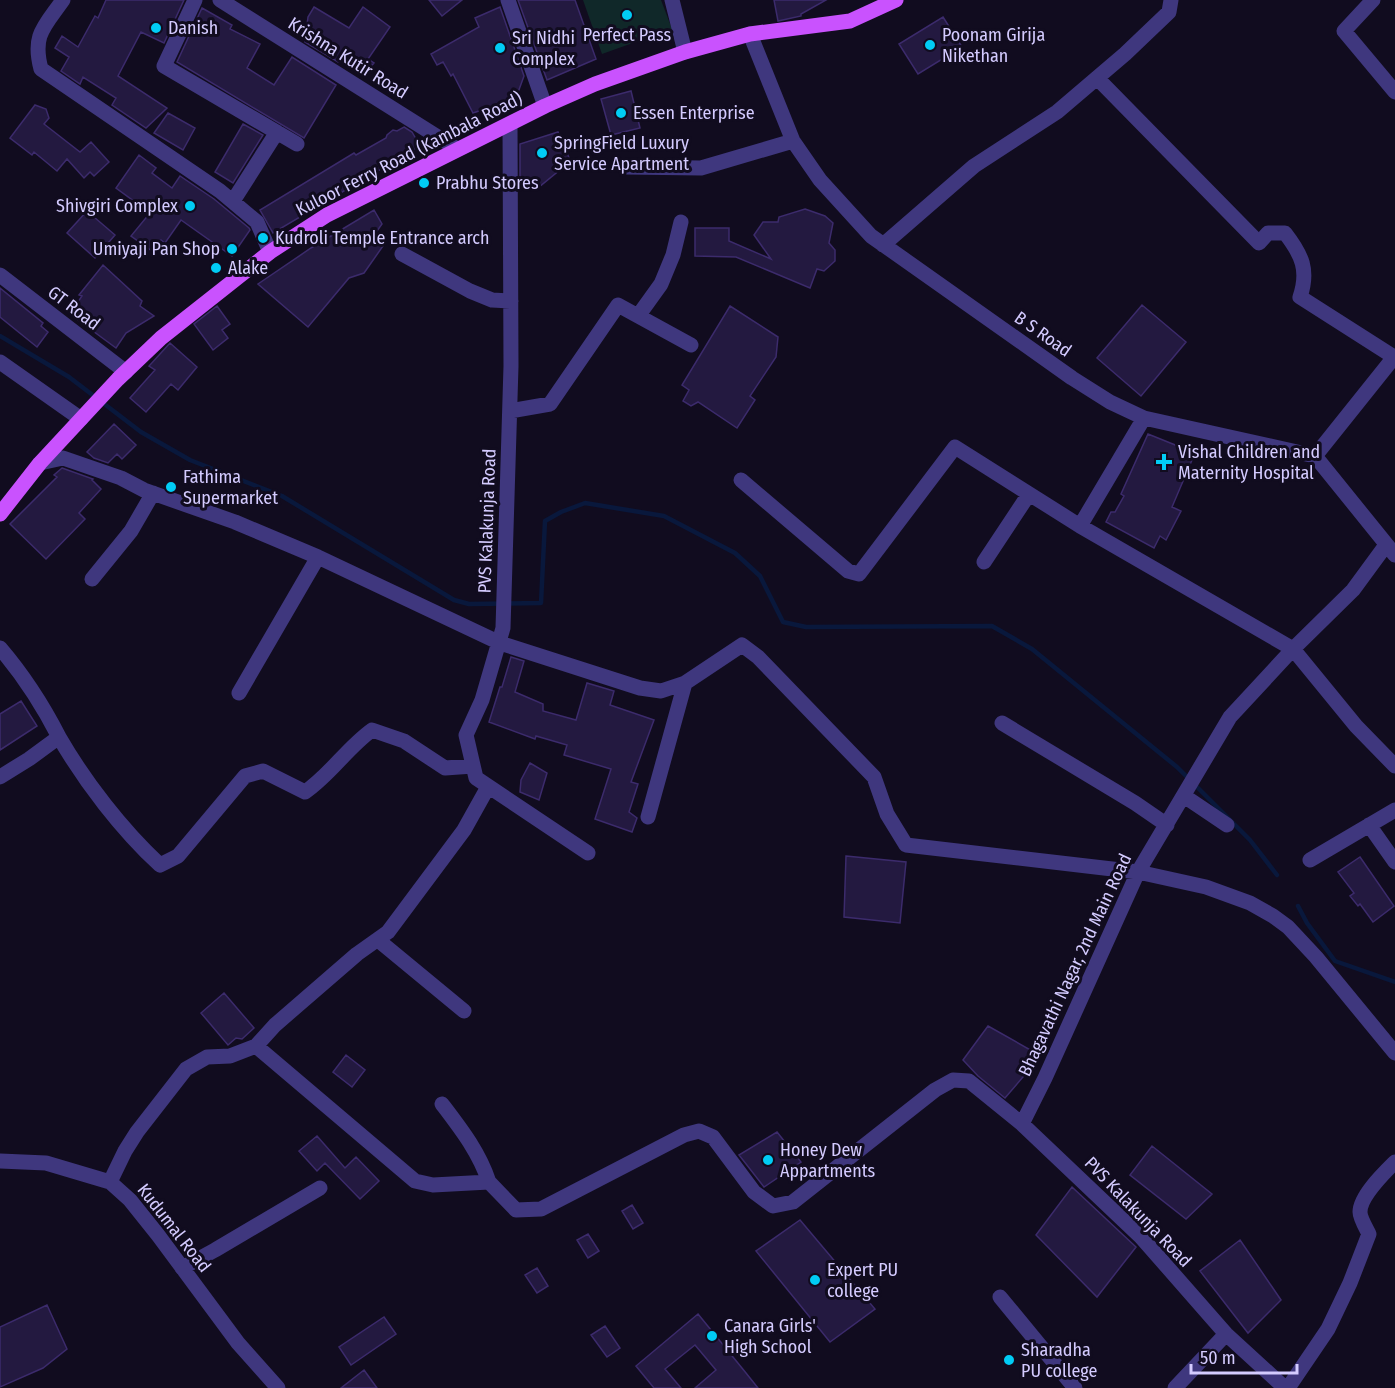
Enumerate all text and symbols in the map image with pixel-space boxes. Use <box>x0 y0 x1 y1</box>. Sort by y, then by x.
marker: Perfect Pass <box>620 8 634 22</box>
street label: Krishna Kutir Road <box>284 12 412 104</box>
place label: Danish <box>168 17 218 39</box>
marker: Danish <box>149 21 163 35</box>
place label: Perfect Pass <box>583 24 672 46</box>
place label: Poonam Girija Nikethan <box>942 24 1045 67</box>
place label: Sri Nidhi Complex <box>512 27 575 70</box>
marker: Poonam Girija Nikethan <box>923 38 937 52</box>
marker: Sri Nidhi Complex <box>493 41 507 55</box>
street label: Kuloor Ferry Road (Kambala Road) <box>292 87 526 221</box>
place label: Essen Enterprise <box>633 102 755 124</box>
marker: Essen Enterprise <box>614 106 628 120</box>
place label: SpringField Luxury Service Apartment <box>554 132 689 175</box>
marker: SpringField Luxury Service Apartment <box>535 146 549 160</box>
place label: Prabhu Stores <box>436 172 539 194</box>
marker: Prabhu Stores <box>417 176 431 190</box>
place label: Shivgiri Complex <box>56 195 178 217</box>
marker: Shivgiri Complex <box>183 199 197 213</box>
place label: Kudroli Temple Entrance arch <box>275 227 490 249</box>
marker: Kudroli Temple Entrance arch <box>256 231 270 245</box>
place label: Umiyaji Pan Shop <box>93 238 220 260</box>
marker: Umiyaji Pan Shop <box>225 242 239 256</box>
place label: Alake <box>228 257 268 279</box>
marker: Alake <box>209 261 223 275</box>
street label: GT Road <box>43 281 105 335</box>
street label: B S Road <box>1010 306 1076 362</box>
place label: Vishal Children and Maternity Hospital <box>1178 441 1320 484</box>
street label: PVS Kalakunja Road <box>473 448 501 594</box>
marker: Vishal Children and Maternity Hospital <box>1155 453 1173 471</box>
place label: Fathima Supermarket <box>183 466 278 509</box>
marker: Fathima Supermarket <box>164 480 178 494</box>
street label: Bhagavathi Nagar, 2nd Main Road <box>1014 850 1136 1080</box>
place label: Honey Dew Appartments <box>780 1139 876 1182</box>
street label: PVS Kalakunja Road <box>1080 1152 1196 1272</box>
marker: Honey Dew Appartments <box>761 1153 775 1167</box>
street label: Kudumal Road <box>133 1179 215 1277</box>
place label: Expert PU college <box>827 1259 898 1302</box>
marker: Expert PU college <box>808 1273 822 1287</box>
place label: Canara Girls' High School <box>724 1315 816 1358</box>
marker: Canara Girls' High School <box>705 1329 719 1343</box>
scale bar <box>1191 1337 1298 1375</box>
place label: Sharadha PU college <box>1021 1339 1098 1382</box>
text: 50 m <box>1200 1347 1236 1369</box>
marker: Sharadha PU college <box>1002 1353 1016 1367</box>

